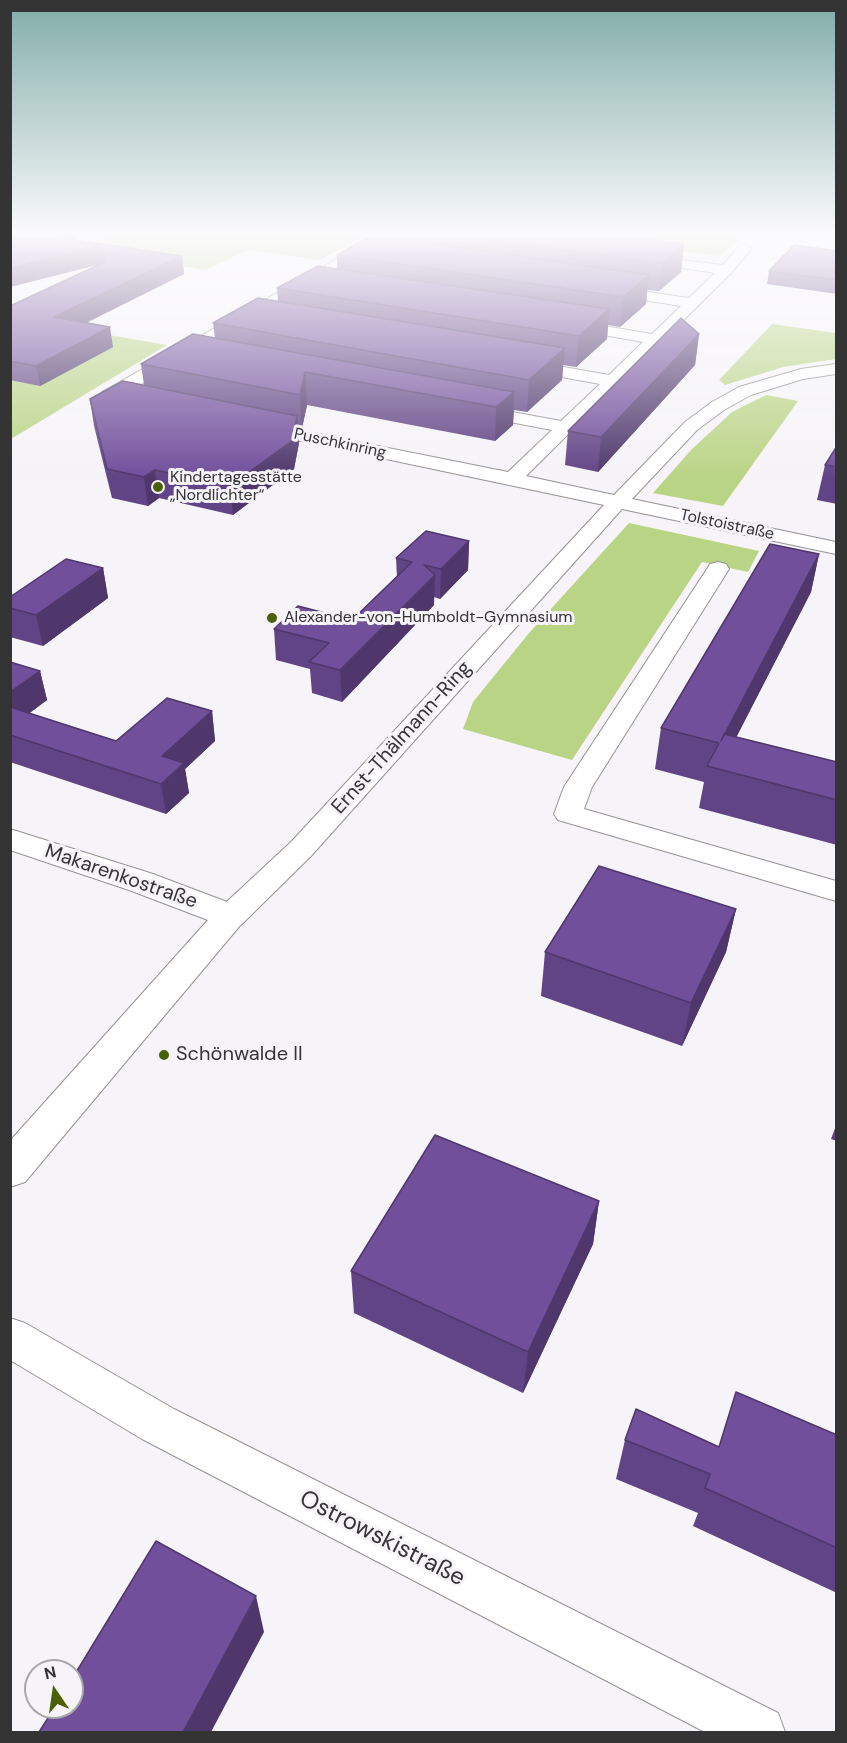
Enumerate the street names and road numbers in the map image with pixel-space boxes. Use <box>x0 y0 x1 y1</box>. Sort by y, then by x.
street label: Puschkinring <box>292 425 388 463</box>
street label: Tolstoistraße <box>678 506 776 544</box>
street label: Ernst-Thälmann-Ring <box>327 657 477 819</box>
street label: Makarenkostraße <box>42 840 200 914</box>
street label: Ostrowskistraße <box>294 1485 470 1593</box>

